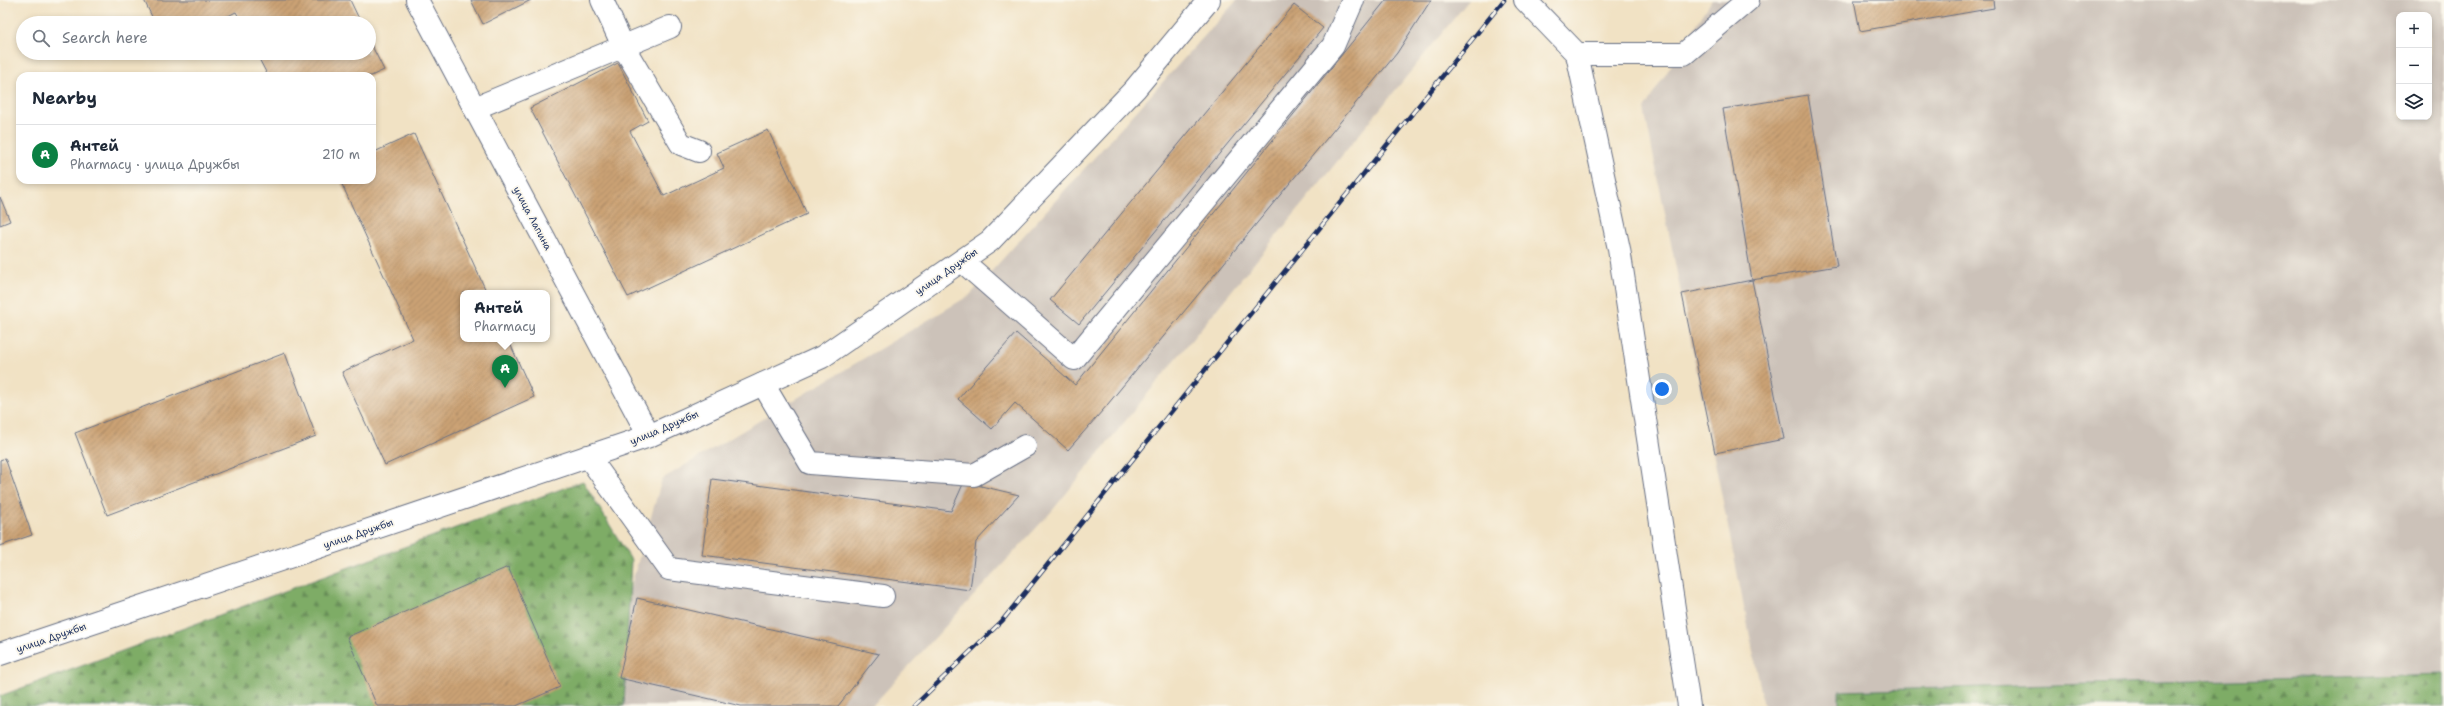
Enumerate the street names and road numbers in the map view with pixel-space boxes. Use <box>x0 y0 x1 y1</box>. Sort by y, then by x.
street label: улица Лапина <box>510 184 555 253</box>
street label: улица Дружбы <box>913 245 980 298</box>
street label: улица Дружбы <box>628 407 700 448</box>
street label: улица Дружбы <box>321 515 395 552</box>
street label: улица Дружбы <box>14 619 88 656</box>

